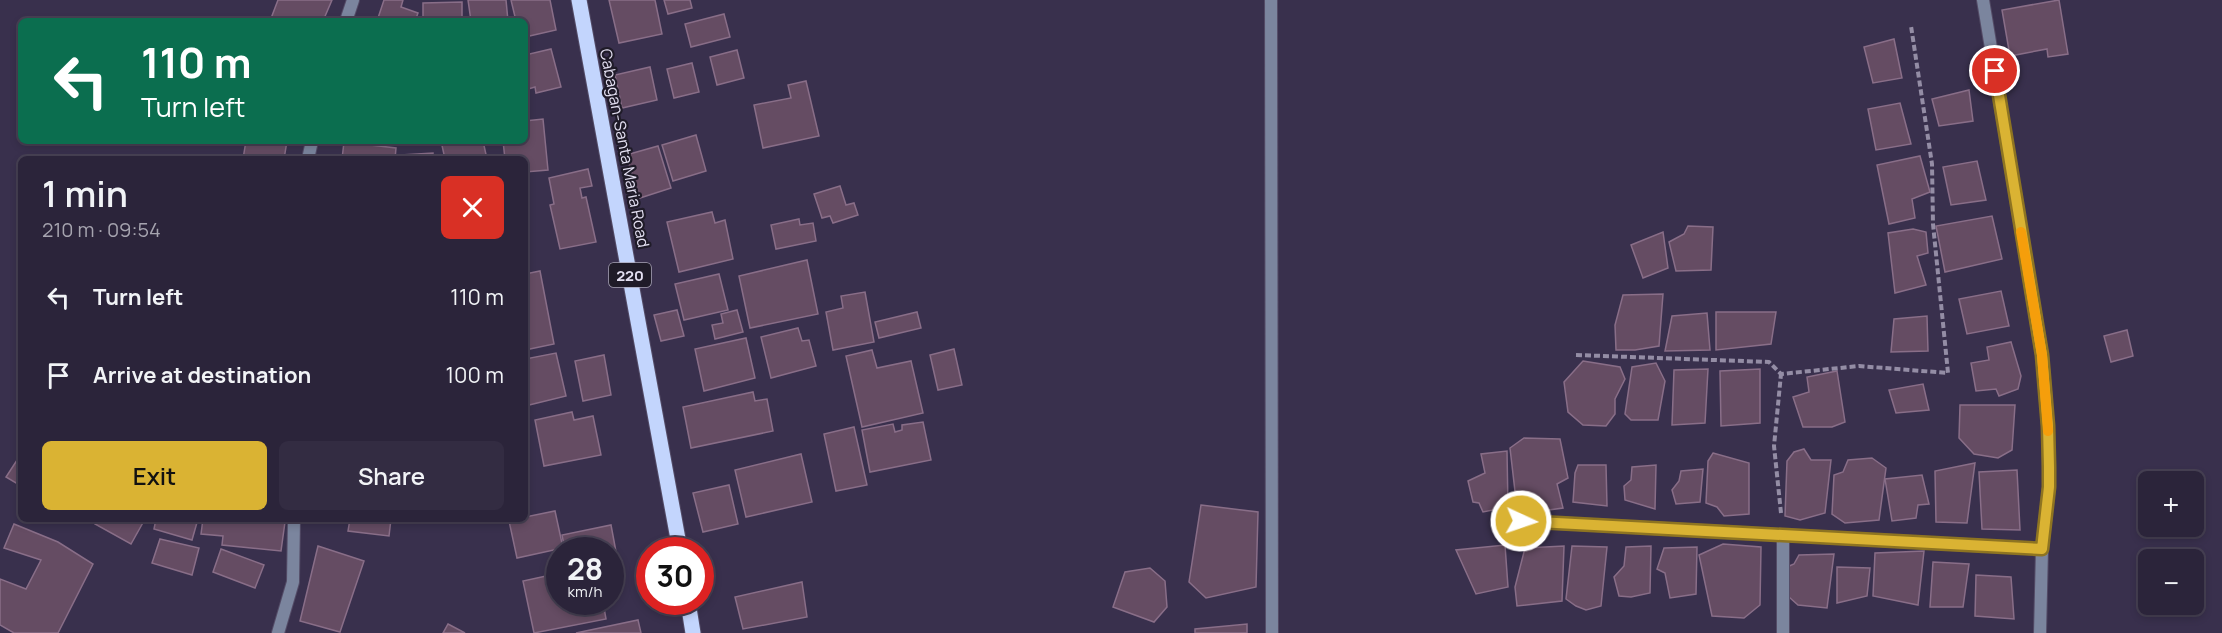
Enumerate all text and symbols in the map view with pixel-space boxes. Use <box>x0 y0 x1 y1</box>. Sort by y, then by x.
text: 110 m <box>141 33 252 91</box>
icon: left <box>42 42 120 120</box>
pin <box>1969 45 2020 96</box>
street label: Cabagan-Santa Maria Road <box>595 47 655 249</box>
icon: arrive <box>1978 54 2011 87</box>
text: Turn left <box>141 88 245 125</box>
text: 1 min <box>42 169 128 218</box>
button: close <box>441 176 504 239</box>
text: 210 m · 09:54 <box>42 216 161 243</box>
road number: 220 <box>609 263 651 287</box>
icon: left <box>42 281 75 314</box>
text: Turn left <box>93 282 183 312</box>
text: 110 m <box>450 282 504 312</box>
icon: arrive <box>42 359 75 392</box>
text: Arrive at destination <box>93 360 311 390</box>
text: 100 m <box>446 360 504 390</box>
button: Exit <box>42 441 267 510</box>
button: Share <box>279 441 504 510</box>
map controls <box>2138 471 2204 615</box>
button: + <box>2138 471 2204 537</box>
position arrow <box>1489 489 1553 553</box>
speed limit sign: 30 <box>636 537 714 615</box>
text: 28 <box>567 548 603 589</box>
button: − <box>2138 549 2204 615</box>
text: km/h <box>568 581 602 602</box>

